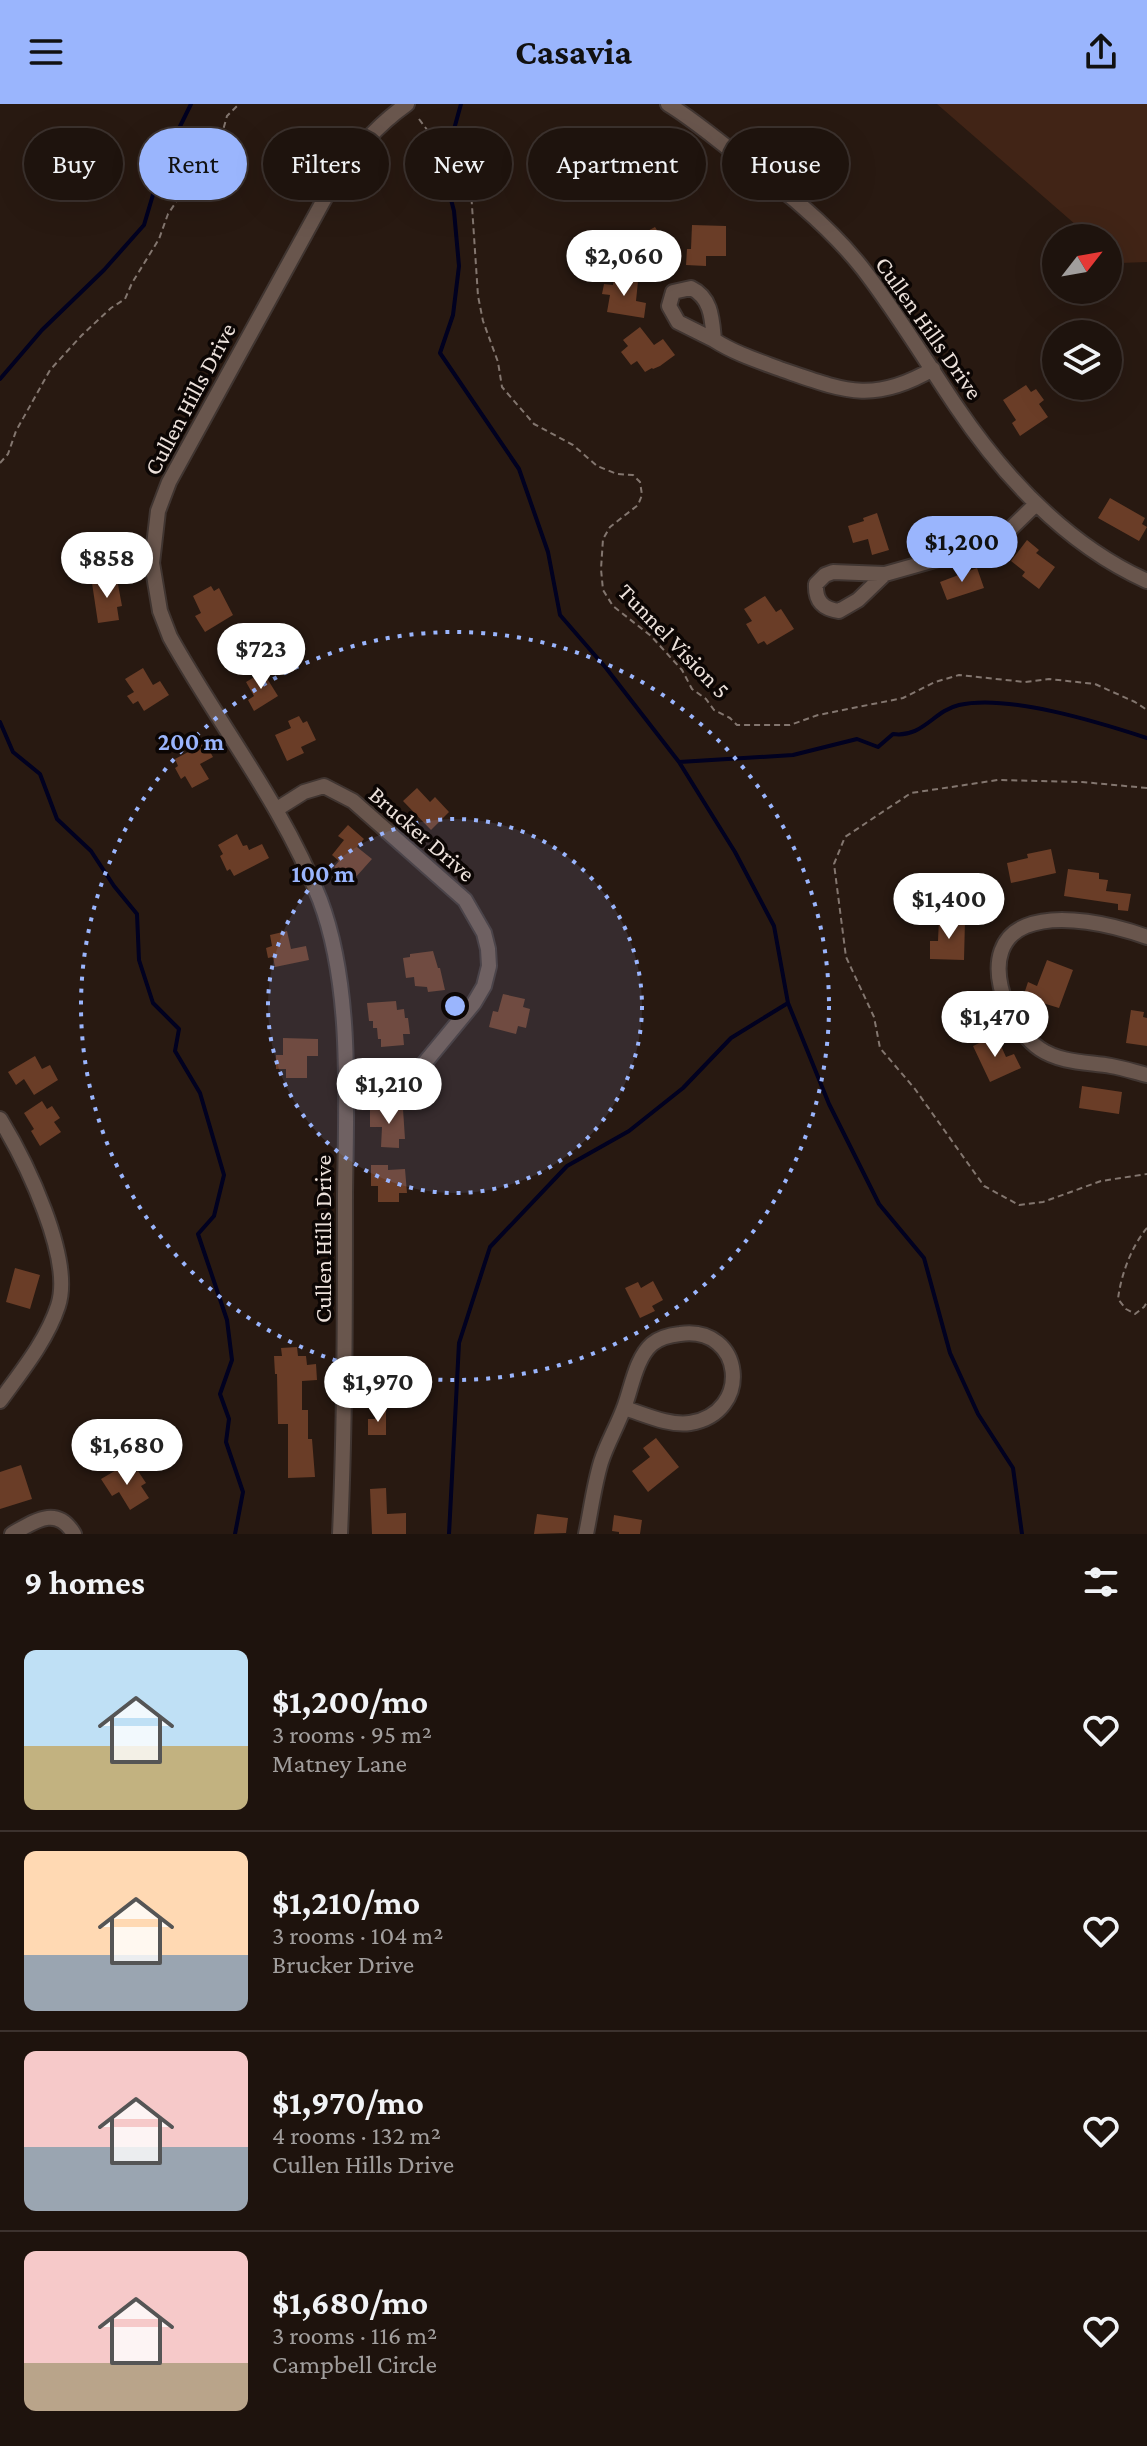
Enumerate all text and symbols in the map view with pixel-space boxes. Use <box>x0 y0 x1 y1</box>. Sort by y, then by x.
icon: menu <box>24 30 68 74</box>
icon: share <box>1079 30 1123 74</box>
text: Casavia <box>515 32 632 72</box>
chip: Buy <box>24 128 123 200</box>
chip: Rent <box>139 128 247 200</box>
chip: Filters <box>263 128 389 200</box>
chip: New <box>405 128 512 200</box>
chip: Apartment <box>528 128 706 200</box>
chip: House <box>722 128 849 200</box>
north arrow <box>1042 224 1122 304</box>
map controls <box>1042 224 1122 400</box>
pin: $2,060 <box>559 230 689 298</box>
text: $2,060 <box>584 241 664 270</box>
street label: Cullen Hills Drive <box>870 251 989 404</box>
street label: Cullen Hills Drive <box>138 318 241 479</box>
button: layers <box>1042 320 1122 400</box>
pin: $1,200 <box>897 516 1027 584</box>
text: $1,200 <box>925 527 999 556</box>
pin: $858 <box>60 532 154 600</box>
text: $858 <box>79 543 135 572</box>
street label: Tunnel Vision 5 <box>613 578 736 704</box>
pin: $723 <box>214 623 308 691</box>
text: $723 <box>235 634 287 663</box>
text: 200 m <box>158 728 225 755</box>
street label: Brucker Drive <box>364 780 481 887</box>
text: 100 m <box>291 860 355 887</box>
pin: $1,400 <box>884 873 1014 941</box>
text: $1,400 <box>911 884 987 913</box>
pin: $1,470 <box>930 991 1060 1059</box>
centre of rings <box>441 992 469 1020</box>
text: $1,470 <box>960 1002 1030 1031</box>
pin: $1,210 <box>324 1058 454 1126</box>
text: $1,210 <box>355 1069 423 1098</box>
street label: Cullen Hills Drive <box>309 1155 336 1323</box>
pin: $1,970 <box>313 1356 443 1424</box>
text: $1,970 <box>342 1367 414 1396</box>
pin: $1,680 <box>62 1419 192 1487</box>
text: $1,680 <box>90 1430 164 1459</box>
icon: filters <box>1079 1560 1123 1604</box>
text: 9 homes <box>24 1564 145 1601</box>
icon: home <box>88 1682 184 1778</box>
text: $1,200/mo <box>272 1683 428 1720</box>
icon: heart <box>1079 1708 1123 1752</box>
text: 3 rooms · 95 m² <box>272 1720 432 1749</box>
text: Matney Lane <box>272 1749 407 1778</box>
icon: home <box>88 1883 184 1979</box>
text: $1,210/mo <box>272 1884 420 1921</box>
icon: heart <box>1079 1909 1123 1953</box>
text: 3 rooms · 104 m² <box>272 1921 443 1950</box>
text: Brucker Drive <box>272 1950 414 1979</box>
icon: home <box>88 2083 184 2179</box>
text: $1,970/mo <box>272 2084 424 2121</box>
icon: heart <box>1079 2109 1123 2153</box>
text: 4 rooms · 132 m² <box>272 2121 441 2150</box>
text: Cullen Hills Drive <box>272 2150 454 2179</box>
icon: home <box>88 2283 184 2379</box>
text: $1,680/mo <box>272 2284 428 2321</box>
icon: heart <box>1079 2309 1123 2353</box>
text: 3 rooms · 116 m² <box>272 2321 437 2350</box>
text: Campbell Circle <box>272 2350 437 2379</box>

